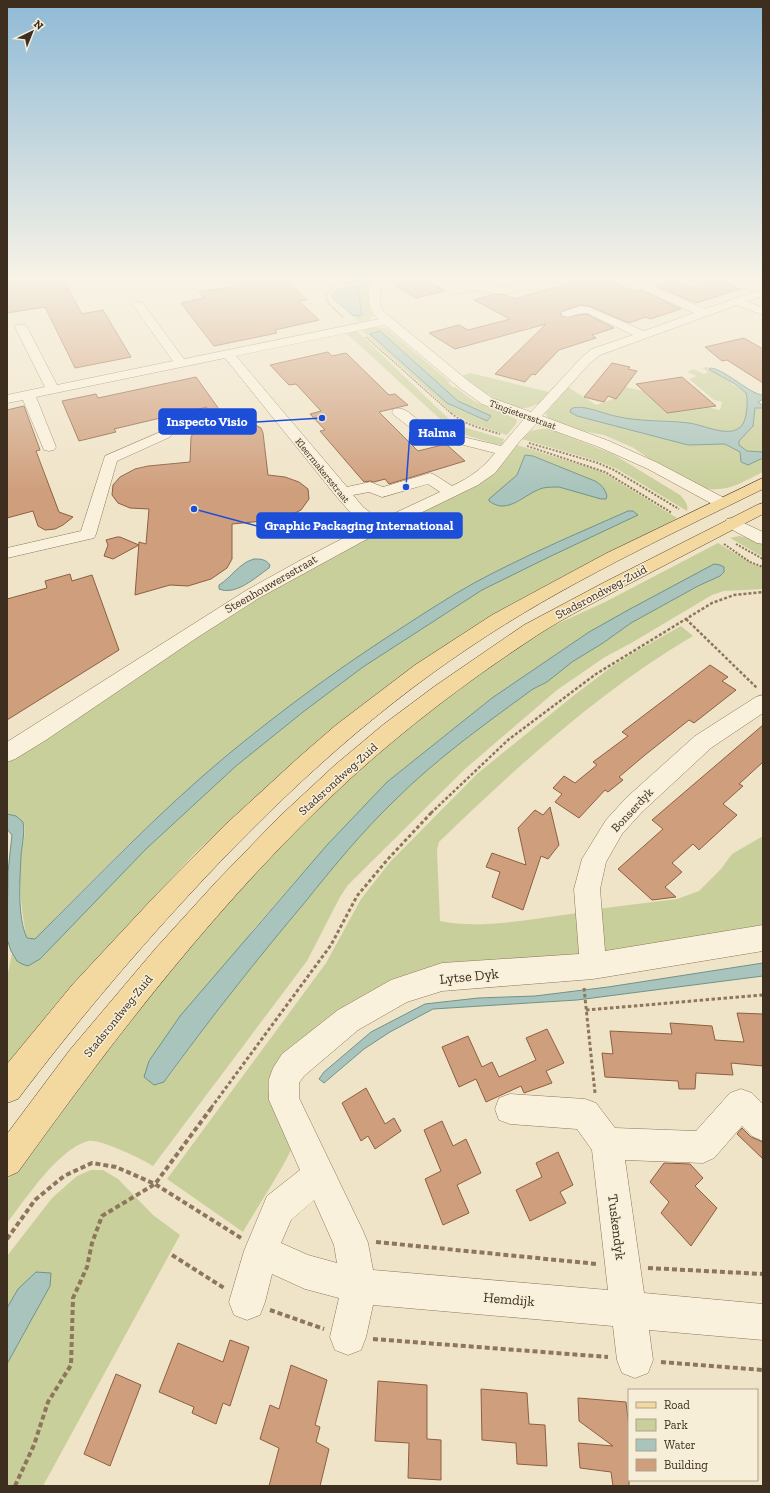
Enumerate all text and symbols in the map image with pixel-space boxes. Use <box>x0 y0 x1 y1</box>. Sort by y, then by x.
north arrow <box>12 12 52 52</box>
text: N <box>31 17 46 33</box>
street label: Tingietersstraat <box>488 397 558 433</box>
callout: Inspecto Visio <box>159 409 256 434</box>
text: Inspecto Visio <box>166 414 248 429</box>
callout: Halma <box>410 420 464 445</box>
text: Halma <box>418 425 456 440</box>
street label: Kleermakersstraat <box>292 436 352 506</box>
callout: Graphic Packaging International <box>257 513 462 538</box>
text: Graphic Packaging International <box>264 518 454 533</box>
street label: Steenhouwersstraat <box>222 552 320 616</box>
street label: Stadsrondweg-Zuid <box>553 562 649 622</box>
street label: Stadsrondweg-Zuid <box>296 740 381 818</box>
street label: Bonserdyk <box>608 785 656 835</box>
street label: Lytse Dyk <box>439 965 500 988</box>
street label: Stadsrondweg-Zuid <box>81 972 156 1060</box>
street label: Tuskendyk <box>604 1193 629 1262</box>
street label: Hemdijk <box>483 1289 536 1310</box>
legend <box>628 1389 758 1481</box>
text: Road <box>664 1398 690 1412</box>
text: Park <box>664 1418 689 1432</box>
text: Water <box>664 1438 696 1452</box>
text: Building <box>664 1458 708 1472</box>

